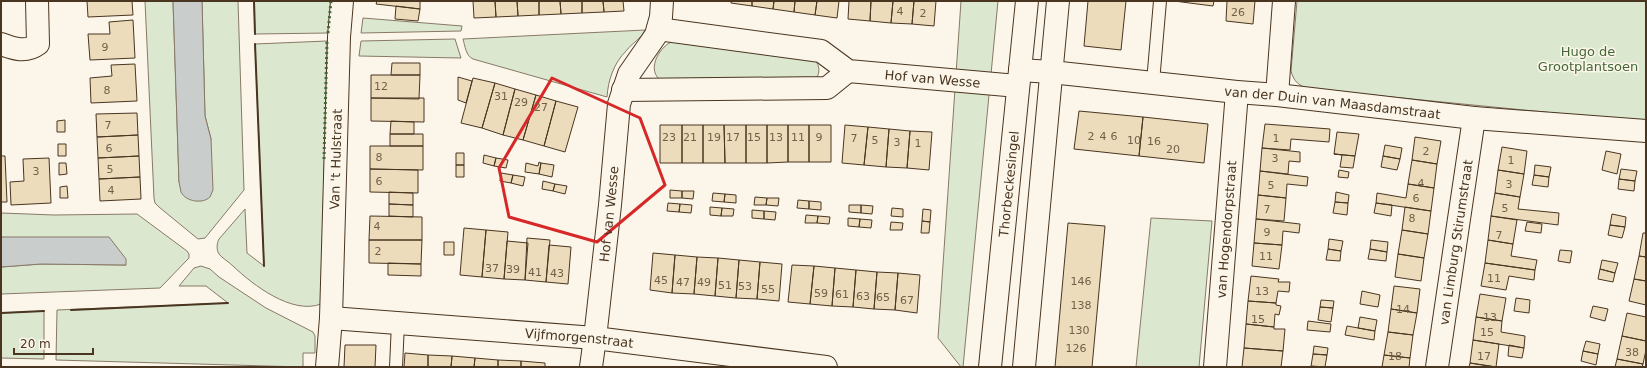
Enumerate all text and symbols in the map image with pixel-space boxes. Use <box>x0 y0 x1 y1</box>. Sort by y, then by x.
house number: 4 <box>897 5 904 18</box>
house number: 26 <box>1231 6 1245 19</box>
house number: 2 <box>920 7 927 20</box>
house number: 9 <box>102 41 109 54</box>
park label: Hugo de Grootplantsoen <box>1538 44 1638 74</box>
street label: Hof van Wesse <box>884 67 981 91</box>
house number: 12 <box>374 80 388 93</box>
house number: 8 <box>104 84 111 97</box>
street label: van der Duin van Maasdamstraat <box>1223 84 1441 122</box>
house number: 31 <box>494 90 508 103</box>
house number: 29 <box>514 96 528 109</box>
house number: 27 <box>534 101 548 114</box>
street label: Van 't Hulstraat <box>327 109 345 210</box>
house number: 7 <box>105 119 112 132</box>
street label: Thorbeckesingel <box>996 130 1022 239</box>
house number: 2 <box>1088 130 1095 143</box>
house number: 4 <box>1100 130 1107 143</box>
house number: 6 <box>1111 130 1118 143</box>
house number: 23 <box>662 131 676 144</box>
house number: 21 <box>683 131 697 144</box>
house number: 19 <box>707 131 721 144</box>
house number: 17 <box>726 131 740 144</box>
house number: 15 <box>747 131 761 144</box>
house number: 13 <box>769 131 783 144</box>
house number: 11 <box>791 131 805 144</box>
house number: 9 <box>816 131 823 144</box>
house number: 7 <box>851 132 858 145</box>
house number: 1 <box>1273 132 1280 145</box>
house number: 5 <box>872 134 879 147</box>
house number: 10 <box>1127 134 1141 147</box>
house number: 16 <box>1147 135 1161 148</box>
house number: 3 <box>894 136 901 149</box>
house number: 1 <box>915 137 922 150</box>
house number: 6 <box>106 142 113 155</box>
house number: 20 <box>1166 143 1180 156</box>
house number: 2 <box>1423 145 1430 158</box>
house number: 8 <box>376 151 383 164</box>
house number: 3 <box>1272 152 1279 165</box>
house number: 1 <box>1508 154 1515 167</box>
street label: van Limburg Stirumstraat <box>1436 159 1476 326</box>
street label: van Hogendorpstraat <box>1214 160 1240 299</box>
house number: 5 <box>107 163 114 176</box>
house number: 3 <box>33 165 40 178</box>
street label: Hof van Wesse <box>597 166 621 263</box>
house number: 6 <box>376 175 383 188</box>
house number: 4 <box>1418 177 1425 190</box>
house number: 3 <box>1506 178 1513 191</box>
house number: 5 <box>1268 179 1275 192</box>
house number: 4 <box>108 184 115 197</box>
house number: 6 <box>1413 192 1420 205</box>
house number: 5 <box>1502 202 1509 215</box>
house number: 7 <box>1264 203 1271 216</box>
house number: 8 <box>1409 212 1416 225</box>
house number: 4 <box>374 220 381 233</box>
house number: 9 <box>1264 226 1271 239</box>
house number: 7 <box>1496 229 1503 242</box>
house number: 2 <box>375 245 382 258</box>
house number: 11 <box>1259 250 1273 263</box>
house number: 37 <box>485 262 499 275</box>
house number: 39 <box>506 263 520 276</box>
house number: 41 <box>528 266 542 279</box>
house number: 43 <box>550 267 564 280</box>
house number: 11 <box>1487 272 1501 285</box>
house number: 45 <box>654 274 668 287</box>
house number: 146 <box>1071 275 1092 288</box>
house number: 47 <box>676 276 690 289</box>
house number: 49 <box>697 276 711 289</box>
house number: 51 <box>718 279 732 292</box>
house number: 53 <box>738 280 752 293</box>
house number: 55 <box>761 283 775 296</box>
house number: 13 <box>1255 285 1269 298</box>
house number: 59 <box>814 287 828 300</box>
house number: 61 <box>835 288 849 301</box>
house number: 63 <box>856 290 870 303</box>
house number: 65 <box>876 291 890 304</box>
house number: 67 <box>900 294 914 307</box>
house number: 138 <box>1071 299 1092 312</box>
house number: 14 <box>1396 303 1410 316</box>
house number: 13 <box>1483 311 1497 324</box>
house number: 15 <box>1251 313 1265 326</box>
house number: 130 <box>1069 324 1090 337</box>
street label: Vijfmorgenstraat <box>524 326 634 351</box>
house number: 15 <box>1480 326 1494 339</box>
scale bar <box>14 330 93 356</box>
text: 20 m <box>20 337 51 351</box>
house number: 126 <box>1066 342 1087 355</box>
house number: 38 <box>1625 346 1639 359</box>
house number: 18 <box>1388 350 1402 363</box>
house number: 17 <box>1477 350 1491 363</box>

